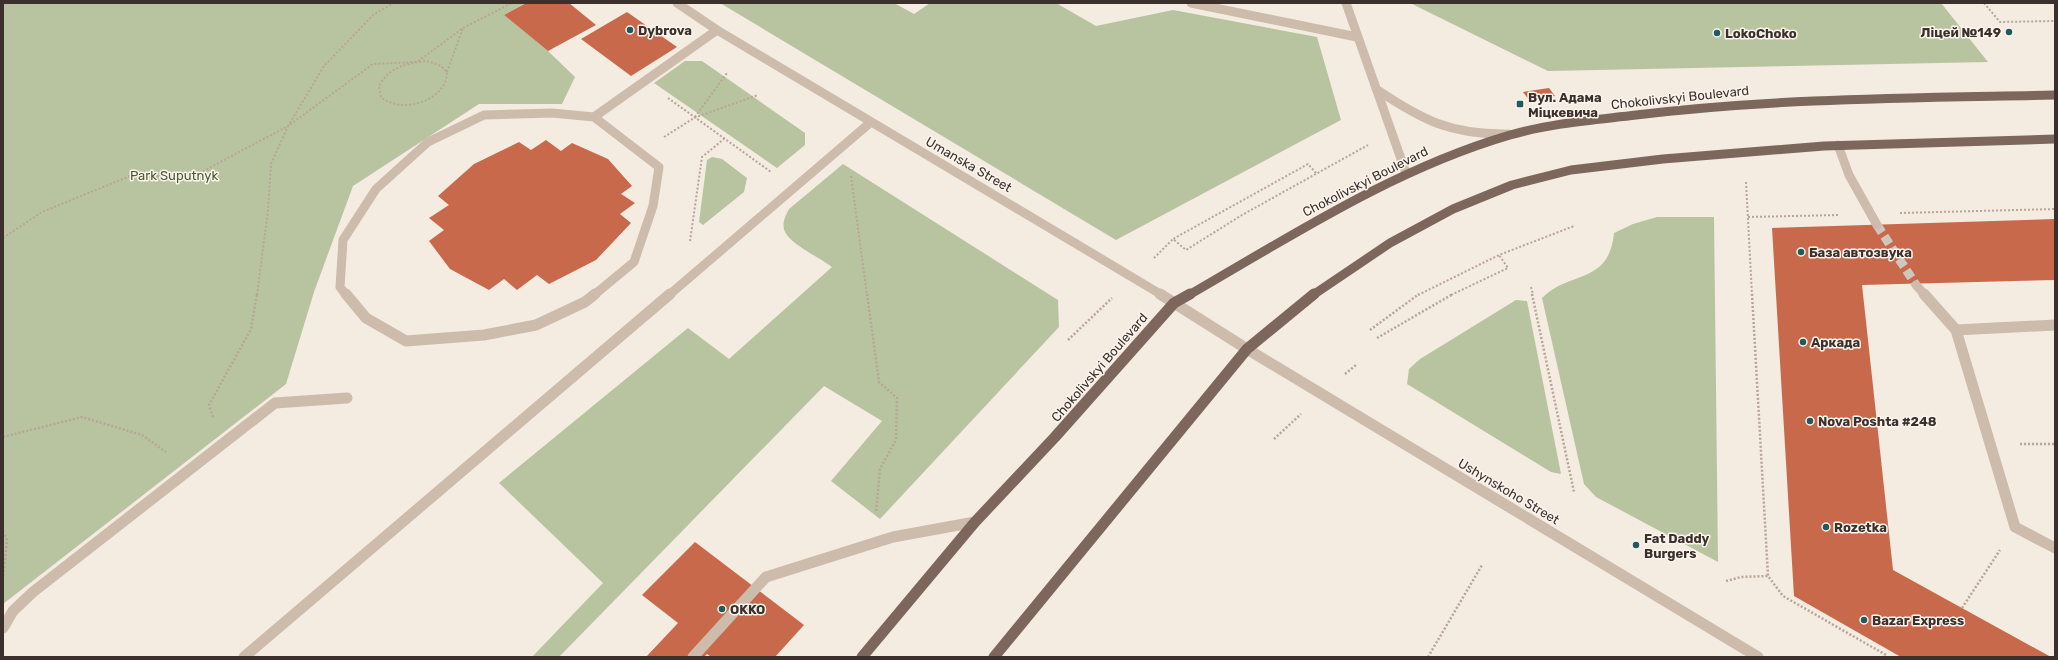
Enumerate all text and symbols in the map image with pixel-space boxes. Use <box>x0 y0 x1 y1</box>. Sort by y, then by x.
place label: Dybrova <box>638 23 692 38</box>
marker: Dybrova <box>625 25 635 35</box>
place label: Ліцей №149 <box>1921 25 2001 40</box>
place label: LokoChoko <box>1725 26 1797 41</box>
marker: Ліцей №149 <box>2004 27 2014 37</box>
marker: LokoChoko <box>1712 28 1722 38</box>
street label: Chokolivskyi Boulevard <box>1610 83 1750 112</box>
place label: Вул. Адама Міцкевича <box>1528 90 1602 120</box>
marker: Вул. Адама Міцкевича <box>1515 99 1525 109</box>
street label: Umanska Street <box>923 134 1014 195</box>
street label: Chokolivskyi Boulevard <box>1300 143 1431 220</box>
park label: Park Suputnyk <box>130 168 218 183</box>
place label: База автозвука <box>1809 245 1912 260</box>
marker: База автозвука <box>1796 247 1806 257</box>
street label: Chokolivskyi Boulevard <box>1048 310 1151 425</box>
place label: Аркада <box>1811 335 1860 350</box>
marker: Аркада <box>1798 337 1808 347</box>
place label: Nova Poshta #248 <box>1818 414 1937 429</box>
marker: Nova Poshta #248 <box>1805 416 1815 426</box>
street label: Ushynskoho Street <box>1456 455 1562 527</box>
place label: Rozetka <box>1834 520 1887 535</box>
marker: Rozetka <box>1821 522 1831 532</box>
place label: Fat Daddy Burgers <box>1644 531 1710 561</box>
marker: Fat Daddy Burgers <box>1631 540 1641 550</box>
place label: OKKO <box>730 602 765 617</box>
marker: OKKO <box>717 604 727 614</box>
place label: Bazar Express <box>1872 613 1964 628</box>
marker: Bazar Express <box>1859 615 1869 625</box>

